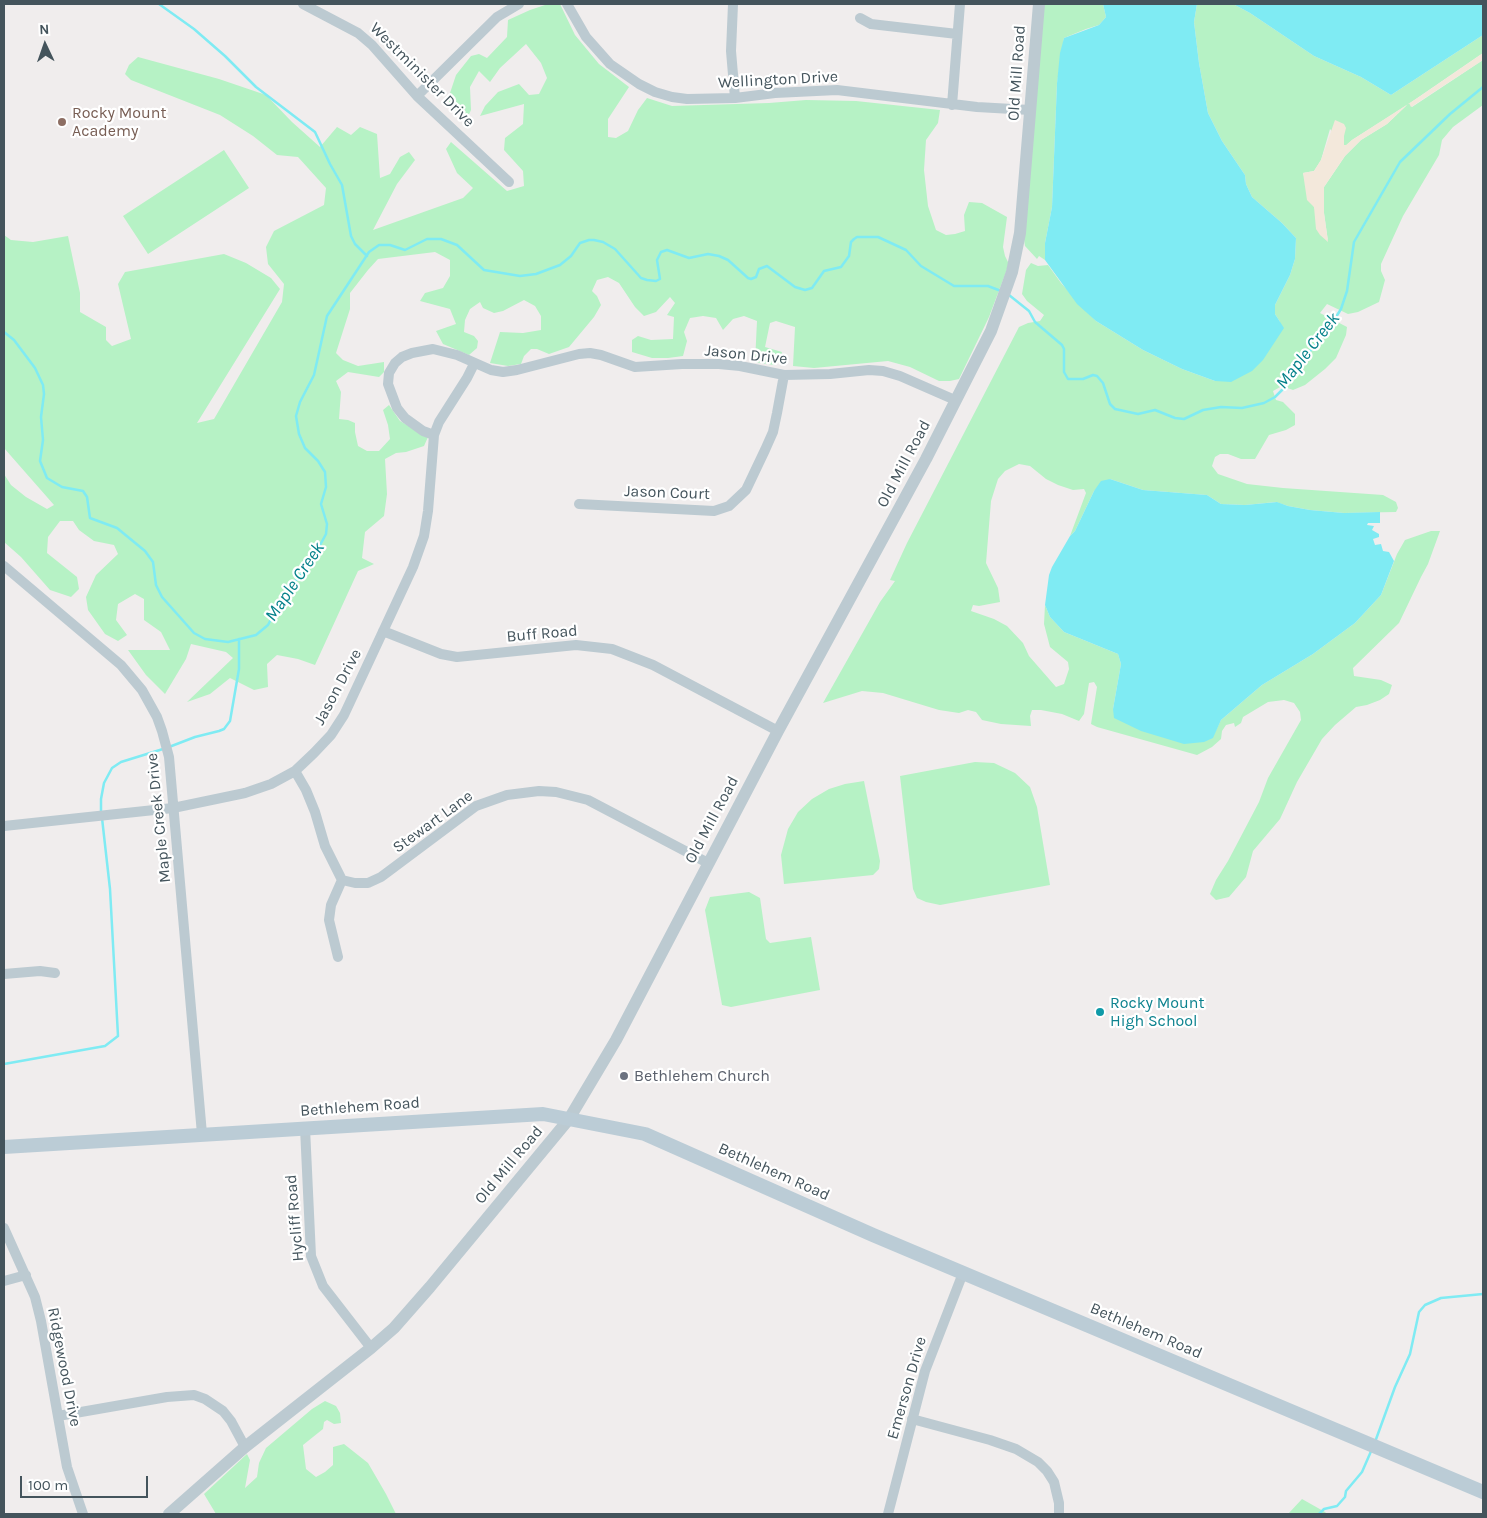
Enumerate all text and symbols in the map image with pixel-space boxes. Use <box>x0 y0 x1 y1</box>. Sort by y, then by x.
street label: Westminister Drive <box>366 19 478 131</box>
north arrow <box>20 20 70 70</box>
text: N <box>39 21 50 38</box>
street label: Old Mill Road <box>1004 24 1030 122</box>
street label: Wellington Drive <box>718 67 838 93</box>
place label: Rocky Mount Academy <box>72 103 166 141</box>
marker: Rocky Mount Academy <box>56 116 68 128</box>
water label: Maple Creek <box>1271 308 1345 394</box>
street label: Jason Drive <box>704 341 788 369</box>
street label: Old Mill Road <box>873 417 935 511</box>
street label: Jason Court <box>624 482 710 504</box>
water label: Maple Creek <box>261 538 329 626</box>
street label: Buff Road <box>506 621 578 647</box>
street label: Jason Drive <box>310 646 366 728</box>
street label: Maple Creek Drive <box>143 752 175 884</box>
street label: Old Mill Road <box>681 773 743 867</box>
street label: Stewart Lane <box>389 787 477 857</box>
place label: Rocky Mount High School <box>1110 993 1204 1031</box>
marker: Rocky Mount High School <box>1094 1006 1106 1018</box>
place label: Bethlehem Church <box>634 1066 770 1086</box>
marker: Bethlehem Church <box>618 1070 630 1082</box>
street label: Bethlehem Road <box>299 1093 421 1121</box>
street label: Old Mill Road <box>471 1122 547 1208</box>
street label: Bethlehem Road <box>715 1139 833 1205</box>
street label: Hycliff Road <box>282 1174 308 1262</box>
street label: Bethlehem Road <box>1087 1299 1205 1363</box>
street label: Ridgewood Drive <box>43 1306 85 1428</box>
street label: Emerson Drive <box>883 1334 931 1442</box>
scale bar <box>22 1466 150 1498</box>
text: 100 m <box>28 1476 68 1494</box>

